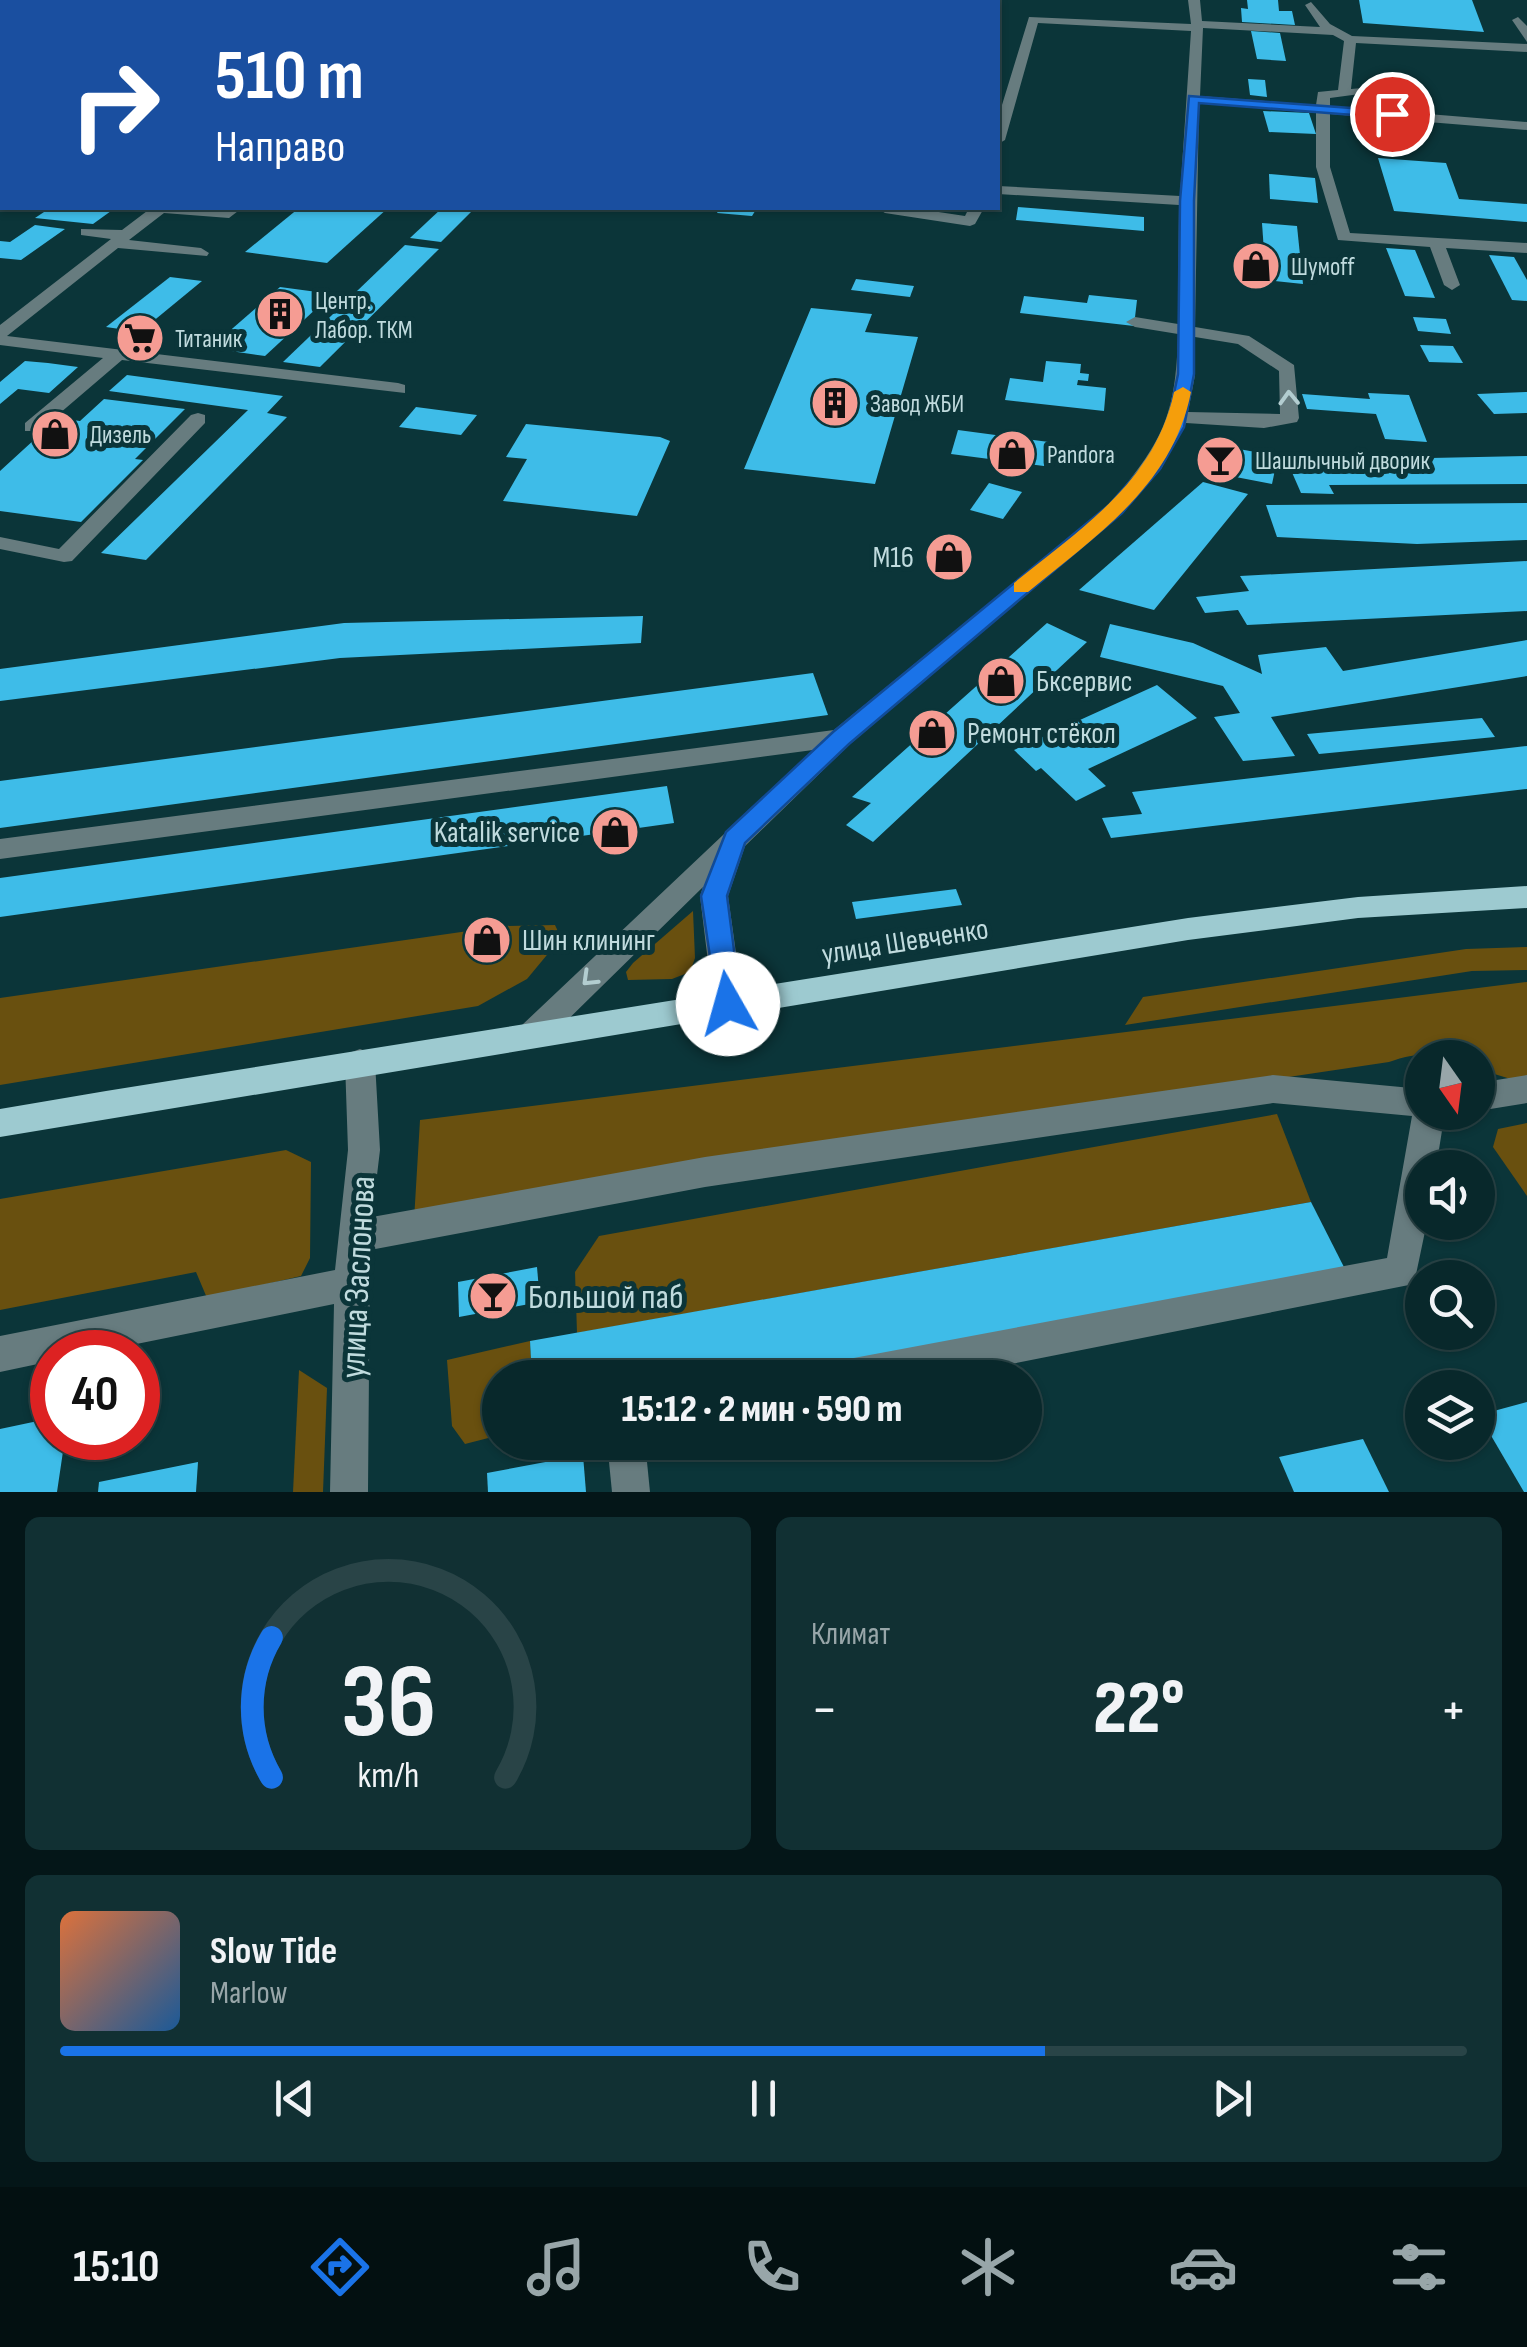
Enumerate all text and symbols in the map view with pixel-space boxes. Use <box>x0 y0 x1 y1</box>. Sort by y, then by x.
text: 510 m <box>215 35 364 119</box>
icon: right <box>50 40 180 170</box>
pin <box>1350 72 1435 157</box>
icon: arrive <box>1365 87 1420 142</box>
text: Направо <box>215 120 345 175</box>
shop icon: Шумоff <box>1230 240 1282 292</box>
place label: Шумоff <box>1291 252 1355 283</box>
place label: Центр. Лабор. ТКМ <box>315 286 413 346</box>
building icon: Центр. Лабор. ТКМ <box>254 288 306 340</box>
supermarket icon: Титаник <box>114 312 166 364</box>
place label: Титаник <box>175 324 243 355</box>
building icon: Завод ЖБИ <box>809 377 861 429</box>
place label: Завод ЖБИ <box>870 389 964 420</box>
one-way arrow <box>1278 390 1299 406</box>
shop icon: Дизель <box>29 408 81 460</box>
place label: Дизель <box>90 420 151 451</box>
shop icon: Pandora <box>986 428 1038 480</box>
bar icon: Шашлычный дворик <box>1194 434 1246 486</box>
place label: Pandora <box>1047 440 1115 471</box>
place label: Шашлычный дворик <box>1255 446 1430 477</box>
shop icon: М16 <box>923 531 975 583</box>
place label: М16 <box>873 540 914 576</box>
shop icon: Бксервис <box>975 655 1027 707</box>
place label: Бксервис <box>1036 664 1133 700</box>
shop icon: Ремонт стёкол <box>906 707 958 759</box>
place label: Ремонт стёкол <box>967 716 1116 752</box>
shop icon: Katalik service <box>589 806 641 858</box>
place label: Katalik service <box>434 815 580 851</box>
street label: улица Шевченко <box>819 911 991 973</box>
shop icon: Шин клининг <box>461 914 513 966</box>
place label: Шин клининг <box>522 923 655 959</box>
position arrow <box>676 952 780 1056</box>
one-way arrow <box>583 968 601 986</box>
north arrow <box>1405 1040 1495 1130</box>
map controls <box>1405 1040 1495 1460</box>
button: sound <box>1405 1150 1495 1240</box>
street label: улица Заслонова <box>332 1175 385 1379</box>
button: search <box>1405 1260 1495 1350</box>
bar icon: Большой паб <box>467 1270 519 1322</box>
place label: Большой паб <box>528 1276 684 1319</box>
speed limit sign: 40 <box>30 1330 160 1460</box>
button: layers <box>1405 1370 1495 1460</box>
text: 15:12 · 2 мин · 590 m <box>622 1387 902 1432</box>
text: Климат <box>811 1615 890 1654</box>
text: 36 <box>340 1641 436 1766</box>
text: 22° <box>1093 1664 1185 1755</box>
text: − <box>811 1677 838 1744</box>
text: + <box>1440 1677 1467 1744</box>
text: km/h <box>357 1755 419 1798</box>
text: Slow Tide <box>210 1929 337 1974</box>
text: Marlow <box>210 1974 288 2013</box>
icon: previous <box>267 2071 322 2126</box>
icon: pause <box>736 2071 791 2126</box>
icon: next <box>1205 2071 1260 2126</box>
icon: directions <box>305 2232 375 2302</box>
icon: music <box>521 2232 591 2302</box>
icon: phone <box>737 2232 807 2302</box>
icon: climate <box>953 2232 1023 2302</box>
icon: car <box>1168 2232 1238 2302</box>
icon: filters <box>1384 2232 1454 2302</box>
text: 15:10 <box>73 2240 159 2295</box>

